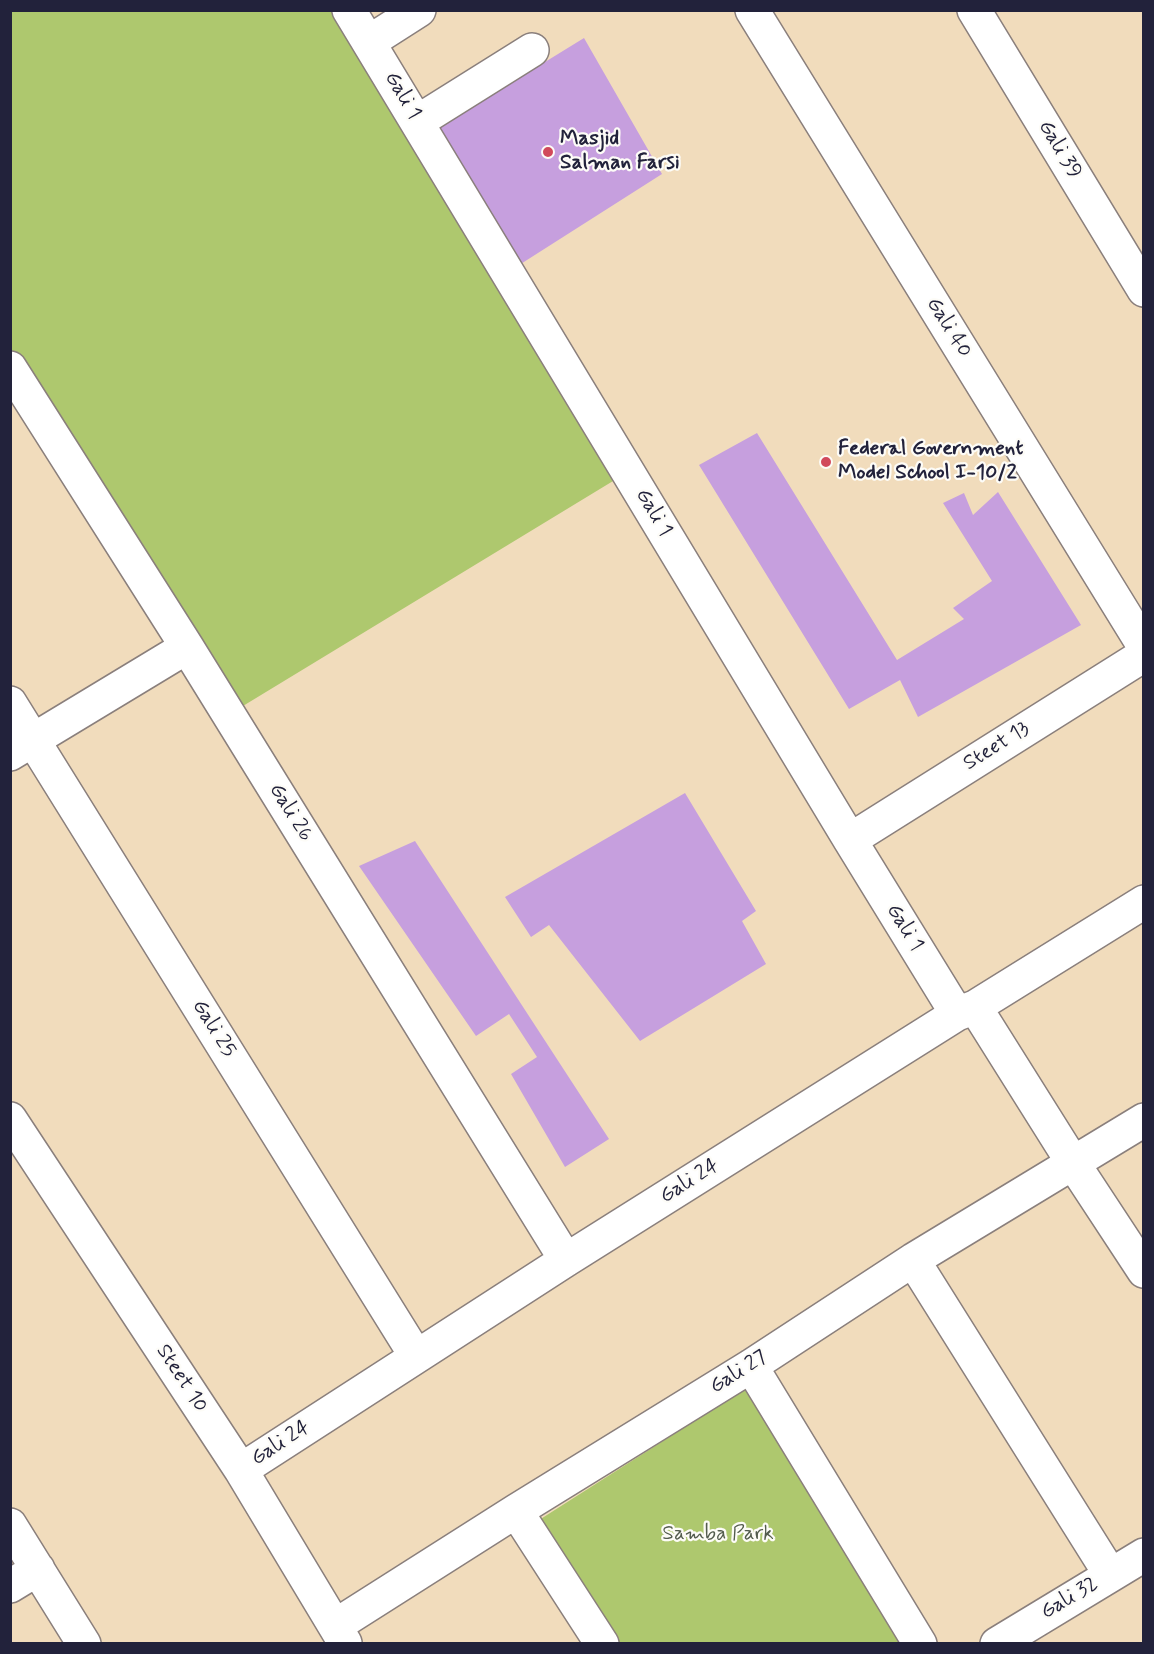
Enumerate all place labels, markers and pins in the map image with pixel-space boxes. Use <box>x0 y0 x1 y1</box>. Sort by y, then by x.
place label: Masjid Salman Farsi <box>560 127 680 177</box>
marker: Masjid Salman Farsi <box>541 145 555 159</box>
place label: Federal Government Model School I-10/2 <box>838 437 1023 487</box>
marker: Federal Government Model School I-10/2 <box>819 455 833 469</box>

